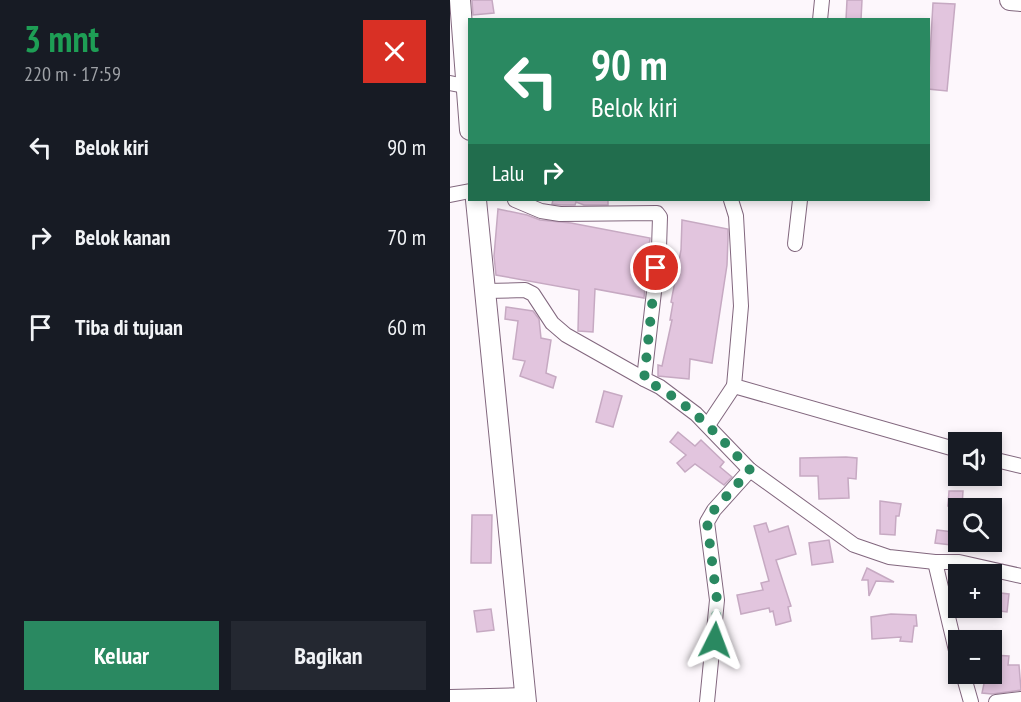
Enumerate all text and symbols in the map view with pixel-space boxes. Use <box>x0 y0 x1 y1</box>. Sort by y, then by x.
text: 3 mnt <box>24 15 99 62</box>
button: close <box>363 20 426 83</box>
text: 90 m <box>591 37 668 92</box>
icon: left <box>492 42 570 120</box>
text: 220 m · 17:59 <box>24 61 121 87</box>
text: Belok kiri <box>591 90 678 124</box>
icon: left <box>24 131 57 164</box>
text: Belok kiri <box>75 133 149 161</box>
text: 90 m <box>387 133 426 161</box>
icon: right <box>536 156 569 189</box>
text: Lalu <box>492 159 524 187</box>
icon: right <box>24 221 57 254</box>
text: Belok kanan <box>75 223 170 251</box>
text: 70 m <box>387 223 426 251</box>
pin <box>630 242 681 293</box>
icon: arrive <box>639 251 672 284</box>
icon: arrive <box>24 311 57 344</box>
text: Tiba di tujuan <box>75 313 183 341</box>
text: 60 m <box>387 313 426 341</box>
map controls <box>948 432 1002 684</box>
button: sound <box>948 432 1002 486</box>
button: search <box>948 498 1002 552</box>
button: + <box>948 564 1002 618</box>
position arrow <box>683 608 747 672</box>
button: Keluar <box>24 621 219 690</box>
button: Bagikan <box>231 621 426 690</box>
button: − <box>948 630 1002 684</box>

